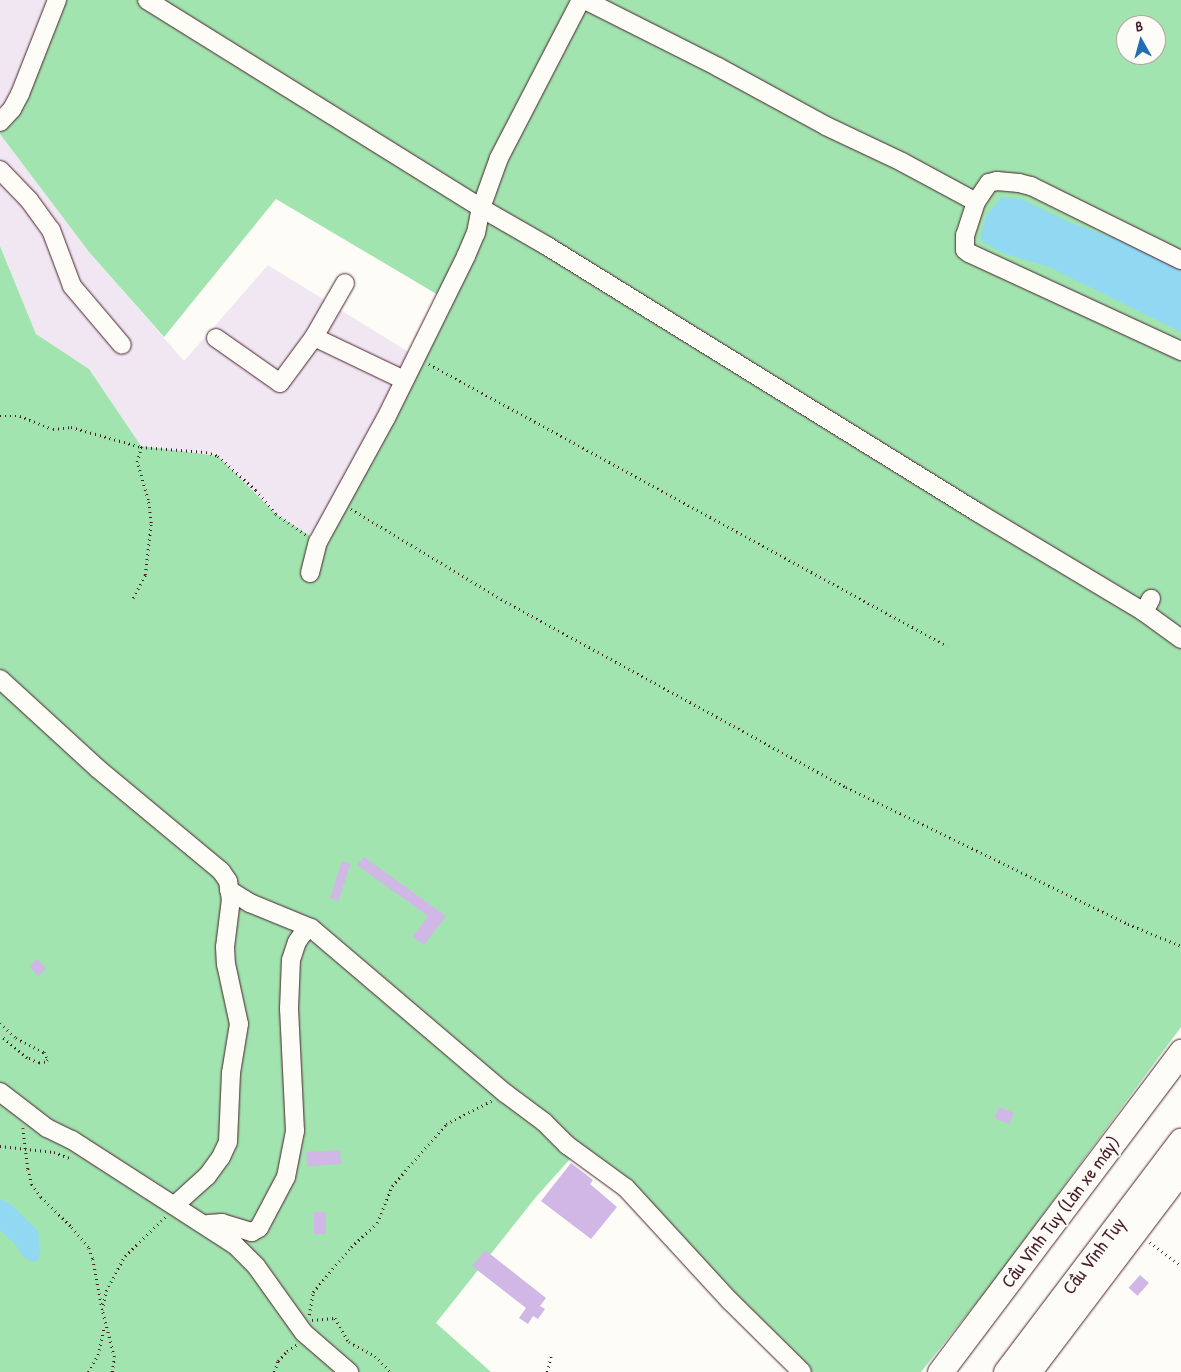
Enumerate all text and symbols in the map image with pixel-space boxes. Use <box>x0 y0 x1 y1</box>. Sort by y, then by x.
north arrow <box>1116 15 1166 65</box>
text: B <box>1135 16 1144 35</box>
street label: Cầu Vĩnh Tuy (Làn xe máy) <box>996 1132 1126 1292</box>
street label: Cầu Vĩnh Tuy <box>1058 1213 1130 1299</box>

